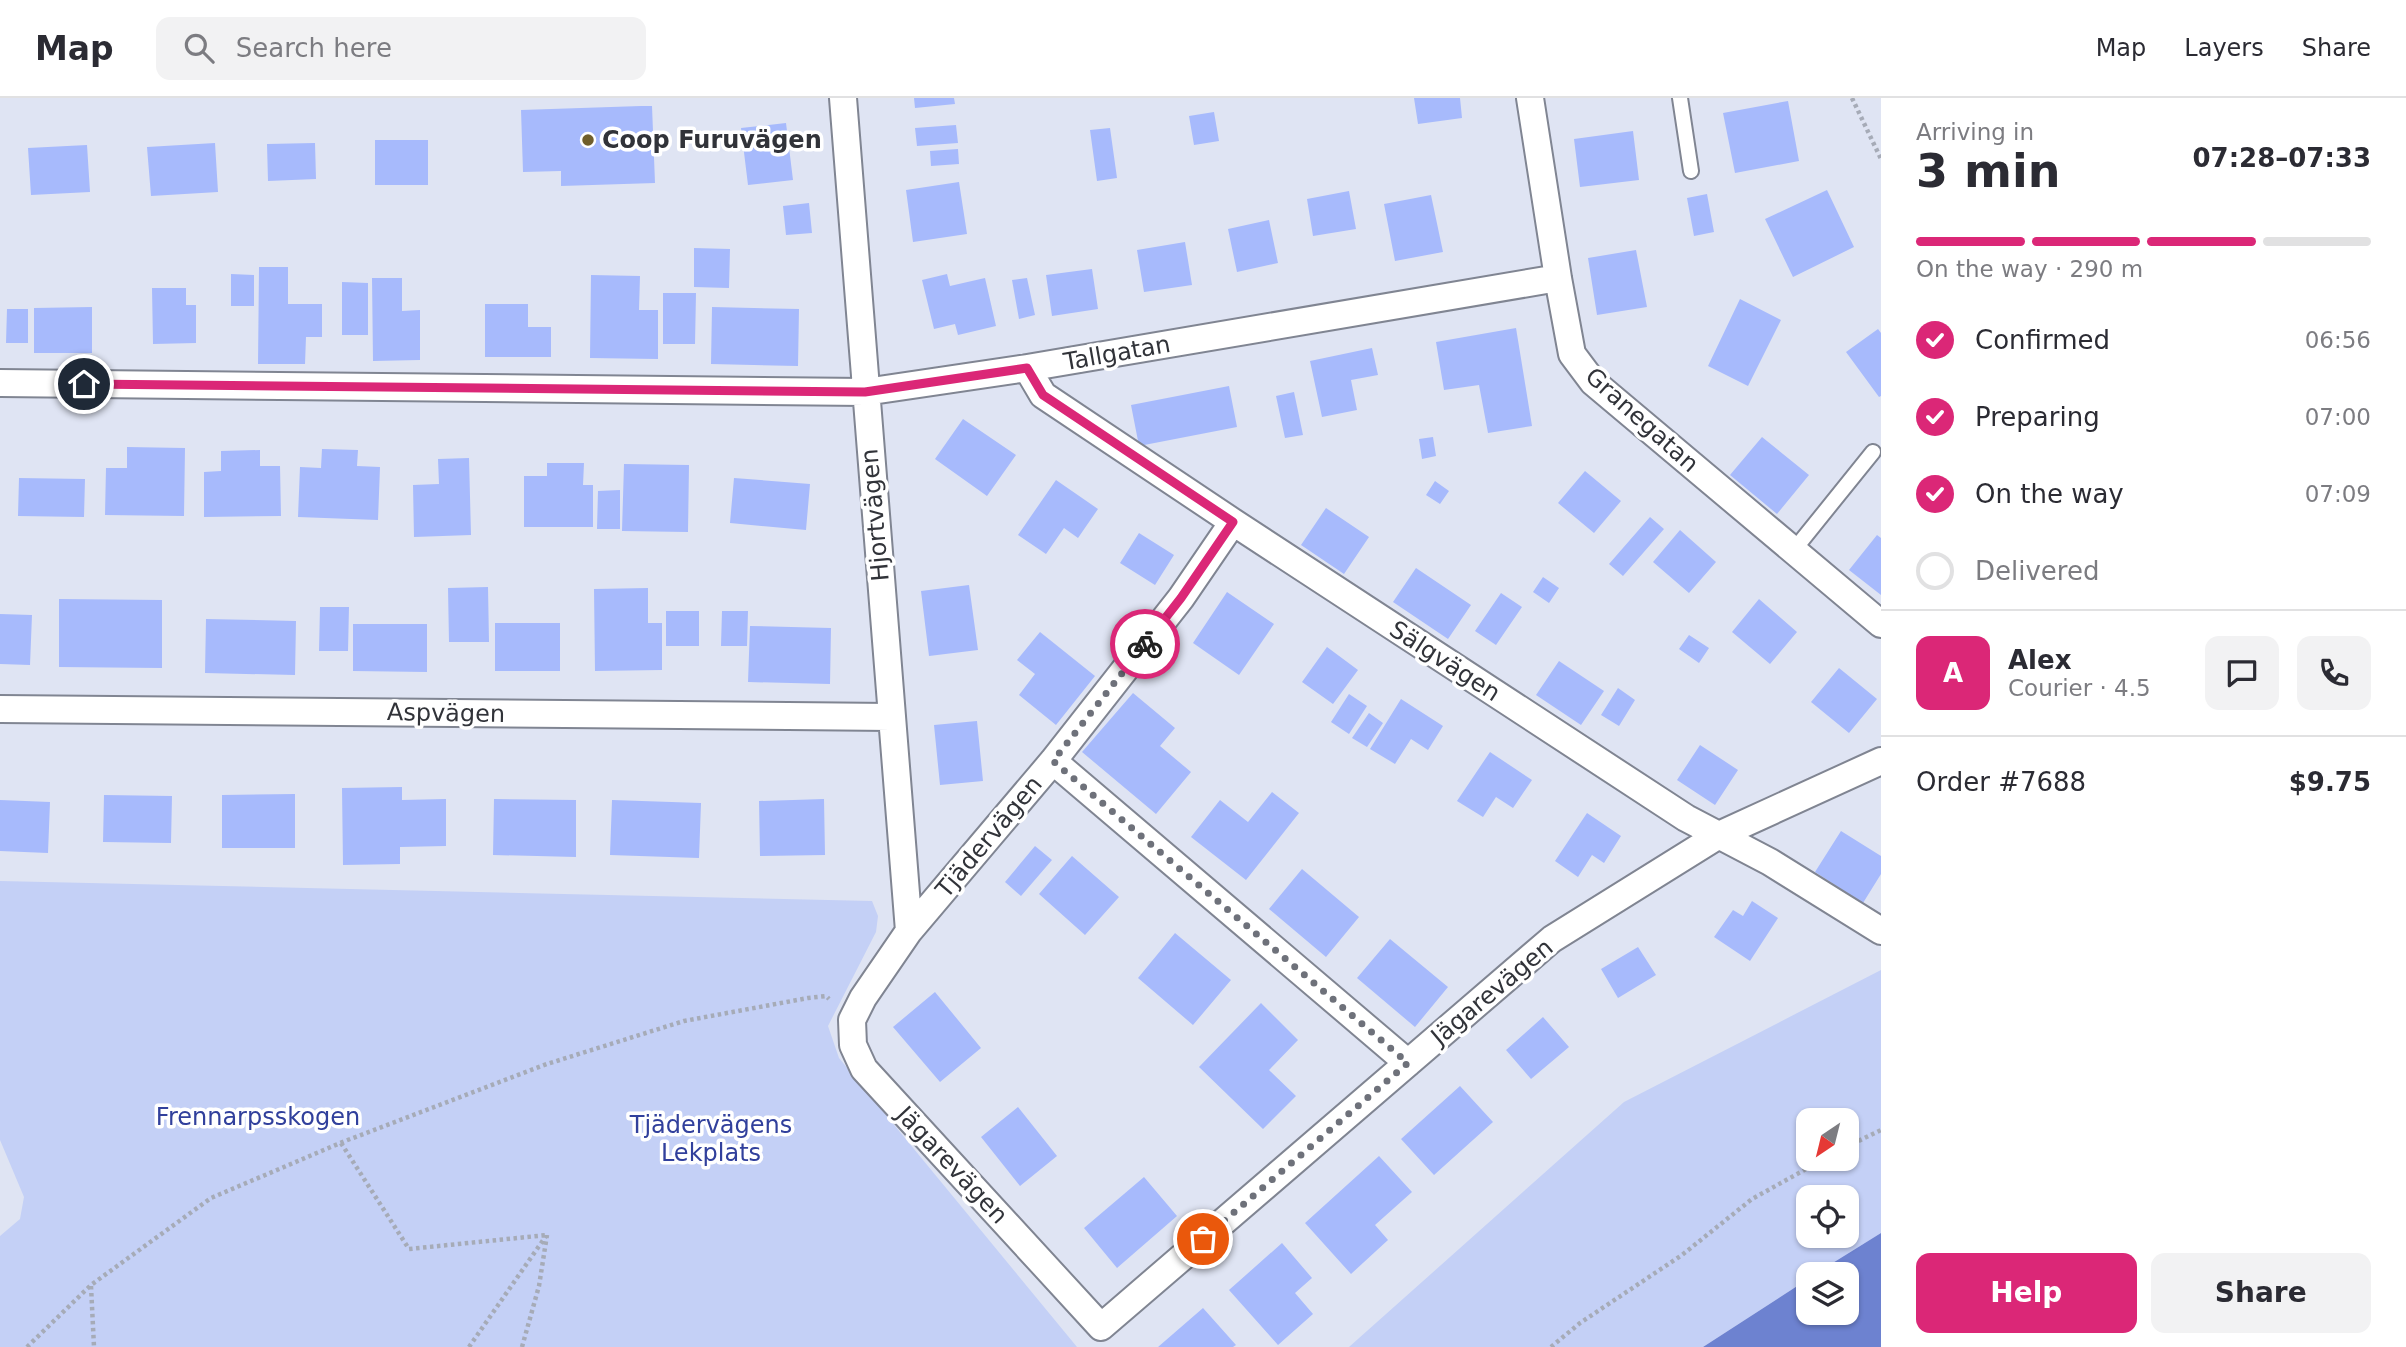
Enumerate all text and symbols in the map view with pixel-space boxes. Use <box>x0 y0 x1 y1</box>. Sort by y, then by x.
search box <box>156 17 646 80</box>
text: Map <box>35 29 114 68</box>
icon: search <box>180 29 218 67</box>
text: Search here <box>236 33 392 63</box>
text: Map <box>2096 34 2146 62</box>
text: Layers <box>2184 34 2264 62</box>
text: Share <box>2302 34 2371 62</box>
text: Arriving in <box>1916 119 2034 145</box>
place label: Coop Furuvägen <box>602 126 822 154</box>
marker: Coop Furuvägen <box>580 132 596 148</box>
text: 07:28–07:33 <box>2192 143 2371 173</box>
text: 3 min <box>1916 144 2060 198</box>
text: On the way · 290 m <box>1916 256 2143 282</box>
icon: check <box>1916 321 1954 359</box>
text: Confirmed <box>1975 325 2110 355</box>
text: 06:56 <box>2305 327 2371 353</box>
street label: Tallgatan <box>1060 330 1173 376</box>
pin <box>54 354 114 414</box>
street label: Granegatan <box>1580 362 1704 478</box>
icon: home <box>65 365 103 403</box>
icon: check <box>1916 398 1954 436</box>
text: Preparing <box>1975 402 2100 432</box>
text: 07:00 <box>2305 404 2371 430</box>
street label: Hjortvägen <box>855 448 895 582</box>
icon: check <box>1916 475 1954 513</box>
text: On the way <box>1975 479 2124 509</box>
text: 07:09 <box>2305 481 2371 507</box>
text: Delivered <box>1975 556 2099 586</box>
courier <box>1110 609 1180 679</box>
street label: Sälgvägen <box>1385 615 1505 707</box>
icon: bike <box>1126 625 1164 663</box>
button: chat <box>2205 636 2279 710</box>
button: phone <box>2297 636 2371 710</box>
text: Alex <box>2008 645 2071 675</box>
text: A <box>1943 658 1963 688</box>
text: Courier · 4.5 <box>2008 675 2151 701</box>
street label: Aspvägen <box>387 698 505 728</box>
text: Order #7688 <box>1916 767 2086 797</box>
text: $9.75 <box>2289 767 2371 797</box>
street label: Tjädervägen <box>929 771 1048 904</box>
street label: Jägarevägen <box>1424 933 1558 1052</box>
street label: Jägarevägen <box>889 1099 1013 1229</box>
park label: Frennarpsskogen <box>156 1103 360 1131</box>
north arrow <box>1796 1108 1858 1171</box>
map controls <box>1796 1108 1859 1325</box>
park label: Tjädervägens Lekplats <box>629 1111 792 1167</box>
button: locate <box>1796 1185 1859 1248</box>
pin <box>1173 1209 1233 1269</box>
icon: bag <box>1184 1220 1222 1258</box>
button: Help <box>1916 1253 2137 1333</box>
button: Share <box>2151 1253 2371 1333</box>
button: layers <box>1796 1262 1859 1325</box>

